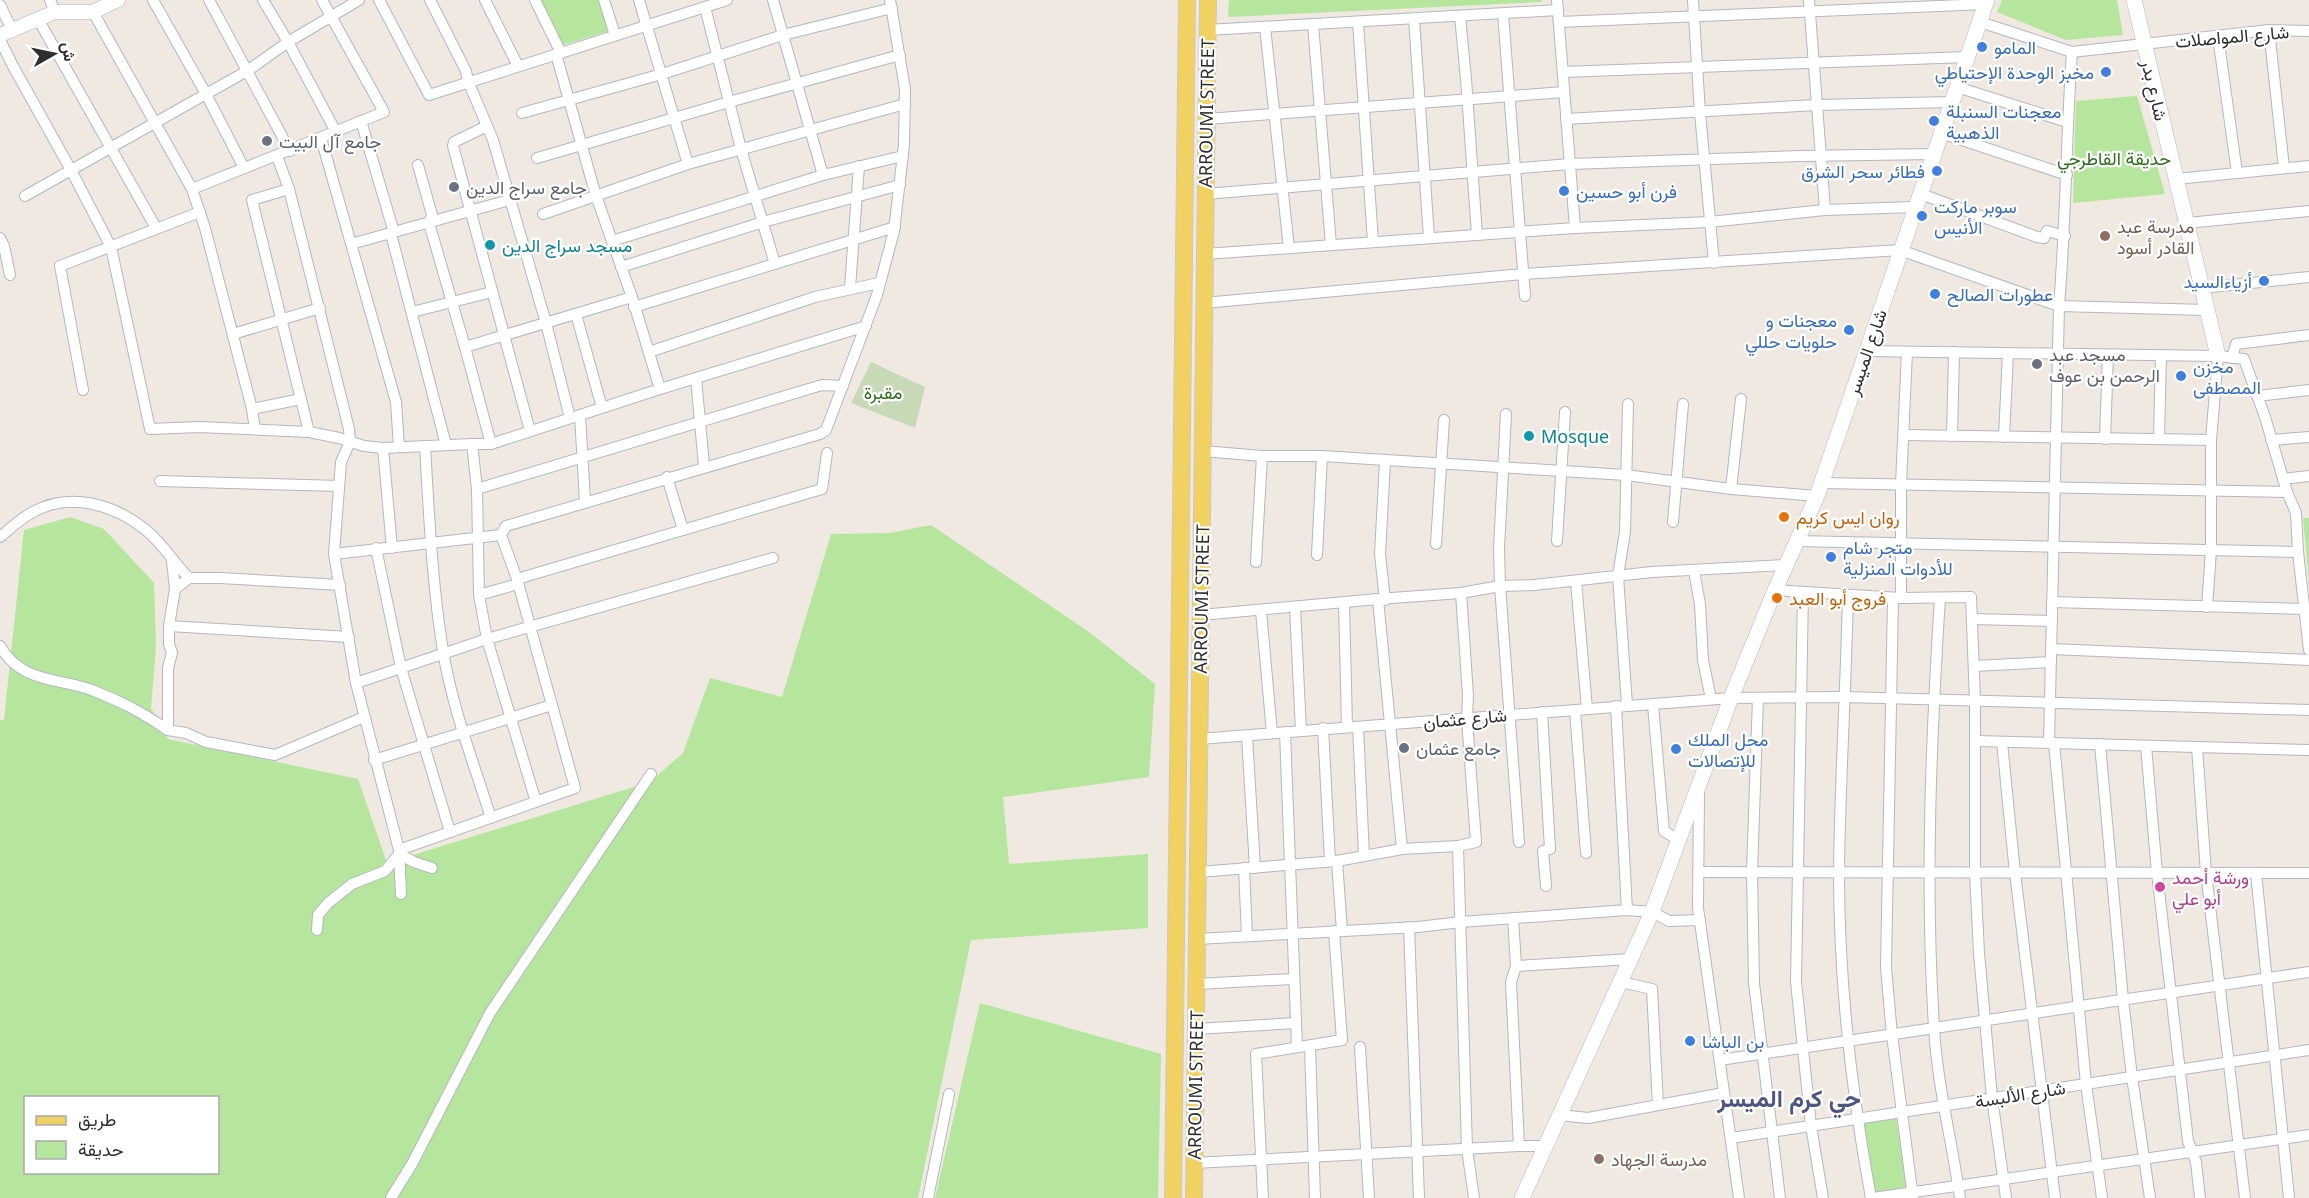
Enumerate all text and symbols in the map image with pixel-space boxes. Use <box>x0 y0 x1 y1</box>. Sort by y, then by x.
street label: شارع المواصلات <box>2174 19 2290 54</box>
north arrow <box>24 24 84 84</box>
place label: المامو <box>1994 35 2036 59</box>
street label: ARROUMI STREET <box>1193 38 1219 188</box>
text: ش <box>56 40 81 63</box>
marker: المامو <box>1975 40 1989 54</box>
street label: شارع بدر <box>2135 56 2174 123</box>
place label: مخبز الوحدة الإحتياطي <box>1935 60 2094 88</box>
marker: مخبز الوحدة الإحتياطي <box>2099 65 2113 79</box>
place label: معجنات السنبلة الذهبية <box>1946 99 2061 144</box>
marker: معجنات السنبلة الذهبية <box>1927 114 1941 128</box>
place label: جامع آل البيت <box>279 129 381 154</box>
marker: جامع آل البيت <box>260 134 274 148</box>
park label: حديقة القاطرجي <box>2057 146 2171 174</box>
place label: فطائر سحر الشرق <box>1801 159 1925 183</box>
marker: فطائر سحر الشرق <box>1930 164 1944 178</box>
place label: جامع سراج الدين <box>466 175 587 200</box>
place label: فرن أبو حسين <box>1576 179 1677 203</box>
marker: جامع سراج الدين <box>447 180 461 194</box>
marker: فرن أبو حسين <box>1557 184 1571 198</box>
place label: سوبر ماركت الأنيس <box>1934 194 2017 239</box>
marker: سوبر ماركت الأنيس <box>1915 209 1929 223</box>
place label: مدرسة عبد القادر أسود <box>2117 214 2194 259</box>
marker: مدرسة عبد القادر أسود <box>2098 229 2112 243</box>
place label: مسجد سراج الدين <box>502 233 632 258</box>
marker: مسجد سراج الدين <box>483 238 497 252</box>
place label: أزياءالسيد <box>2183 269 2252 293</box>
marker: أزياءالسيد <box>2257 274 2271 288</box>
place label: عطورات الصالح <box>1947 282 2053 307</box>
marker: عطورات الصالح <box>1928 287 1942 301</box>
street label: شارع الميسر <box>1840 306 1893 399</box>
place label: معجنات و حلويات حللي <box>1745 308 1837 357</box>
marker: معجنات و حلويات حللي <box>1842 323 1856 337</box>
place label: مسجد عبد الرحمن بن عوف <box>2049 342 2160 387</box>
place label: مخزن المصطفى <box>2193 354 2261 399</box>
marker: مسجد عبد الرحمن بن عوف <box>2030 357 2044 371</box>
marker: مخزن المصطفى <box>2174 369 2188 383</box>
park label: مقبرة <box>864 380 902 404</box>
place label: Mosque <box>1541 424 1609 448</box>
marker: Mosque <box>1522 429 1536 443</box>
place label: روان ايس كريم <box>1796 505 1900 530</box>
marker: روان ايس كريم <box>1777 510 1791 524</box>
street label: ARROUMI STREET <box>1188 524 1214 674</box>
place label: متجر شام للأدوات المنزلية <box>1843 535 1953 580</box>
marker: متجر شام للأدوات المنزلية <box>1824 550 1838 564</box>
place label: فروج أبو العبد <box>1789 586 1886 611</box>
marker: فروج أبو العبد <box>1770 591 1784 605</box>
street label: شارع عثمان <box>1422 702 1508 735</box>
place label: محل الملك للإتصالات <box>1688 727 1768 773</box>
place label: جامع عثمان <box>1416 736 1501 761</box>
marker: جامع عثمان <box>1397 741 1411 755</box>
marker: محل الملك للإتصالات <box>1669 742 1683 756</box>
place label: ورشة أحمد أبو علي <box>2172 865 2249 914</box>
marker: ورشة أحمد أبو علي <box>2153 880 2167 894</box>
street label: ARROUMI STREET <box>1182 1010 1208 1160</box>
place label: بن الباشا <box>1702 1029 1764 1053</box>
marker: بن الباشا <box>1683 1034 1697 1048</box>
street label: شارع الألبسة <box>1973 1075 2067 1114</box>
district label: حي كرم الميسر <box>1716 1081 1861 1119</box>
legend <box>24 1096 219 1174</box>
text: طريق <box>78 1107 116 1131</box>
text: حديقة <box>78 1137 124 1161</box>
place label: مدرسة الجهاد <box>1611 1147 1707 1171</box>
marker: مدرسة الجهاد <box>1592 1152 1606 1166</box>

